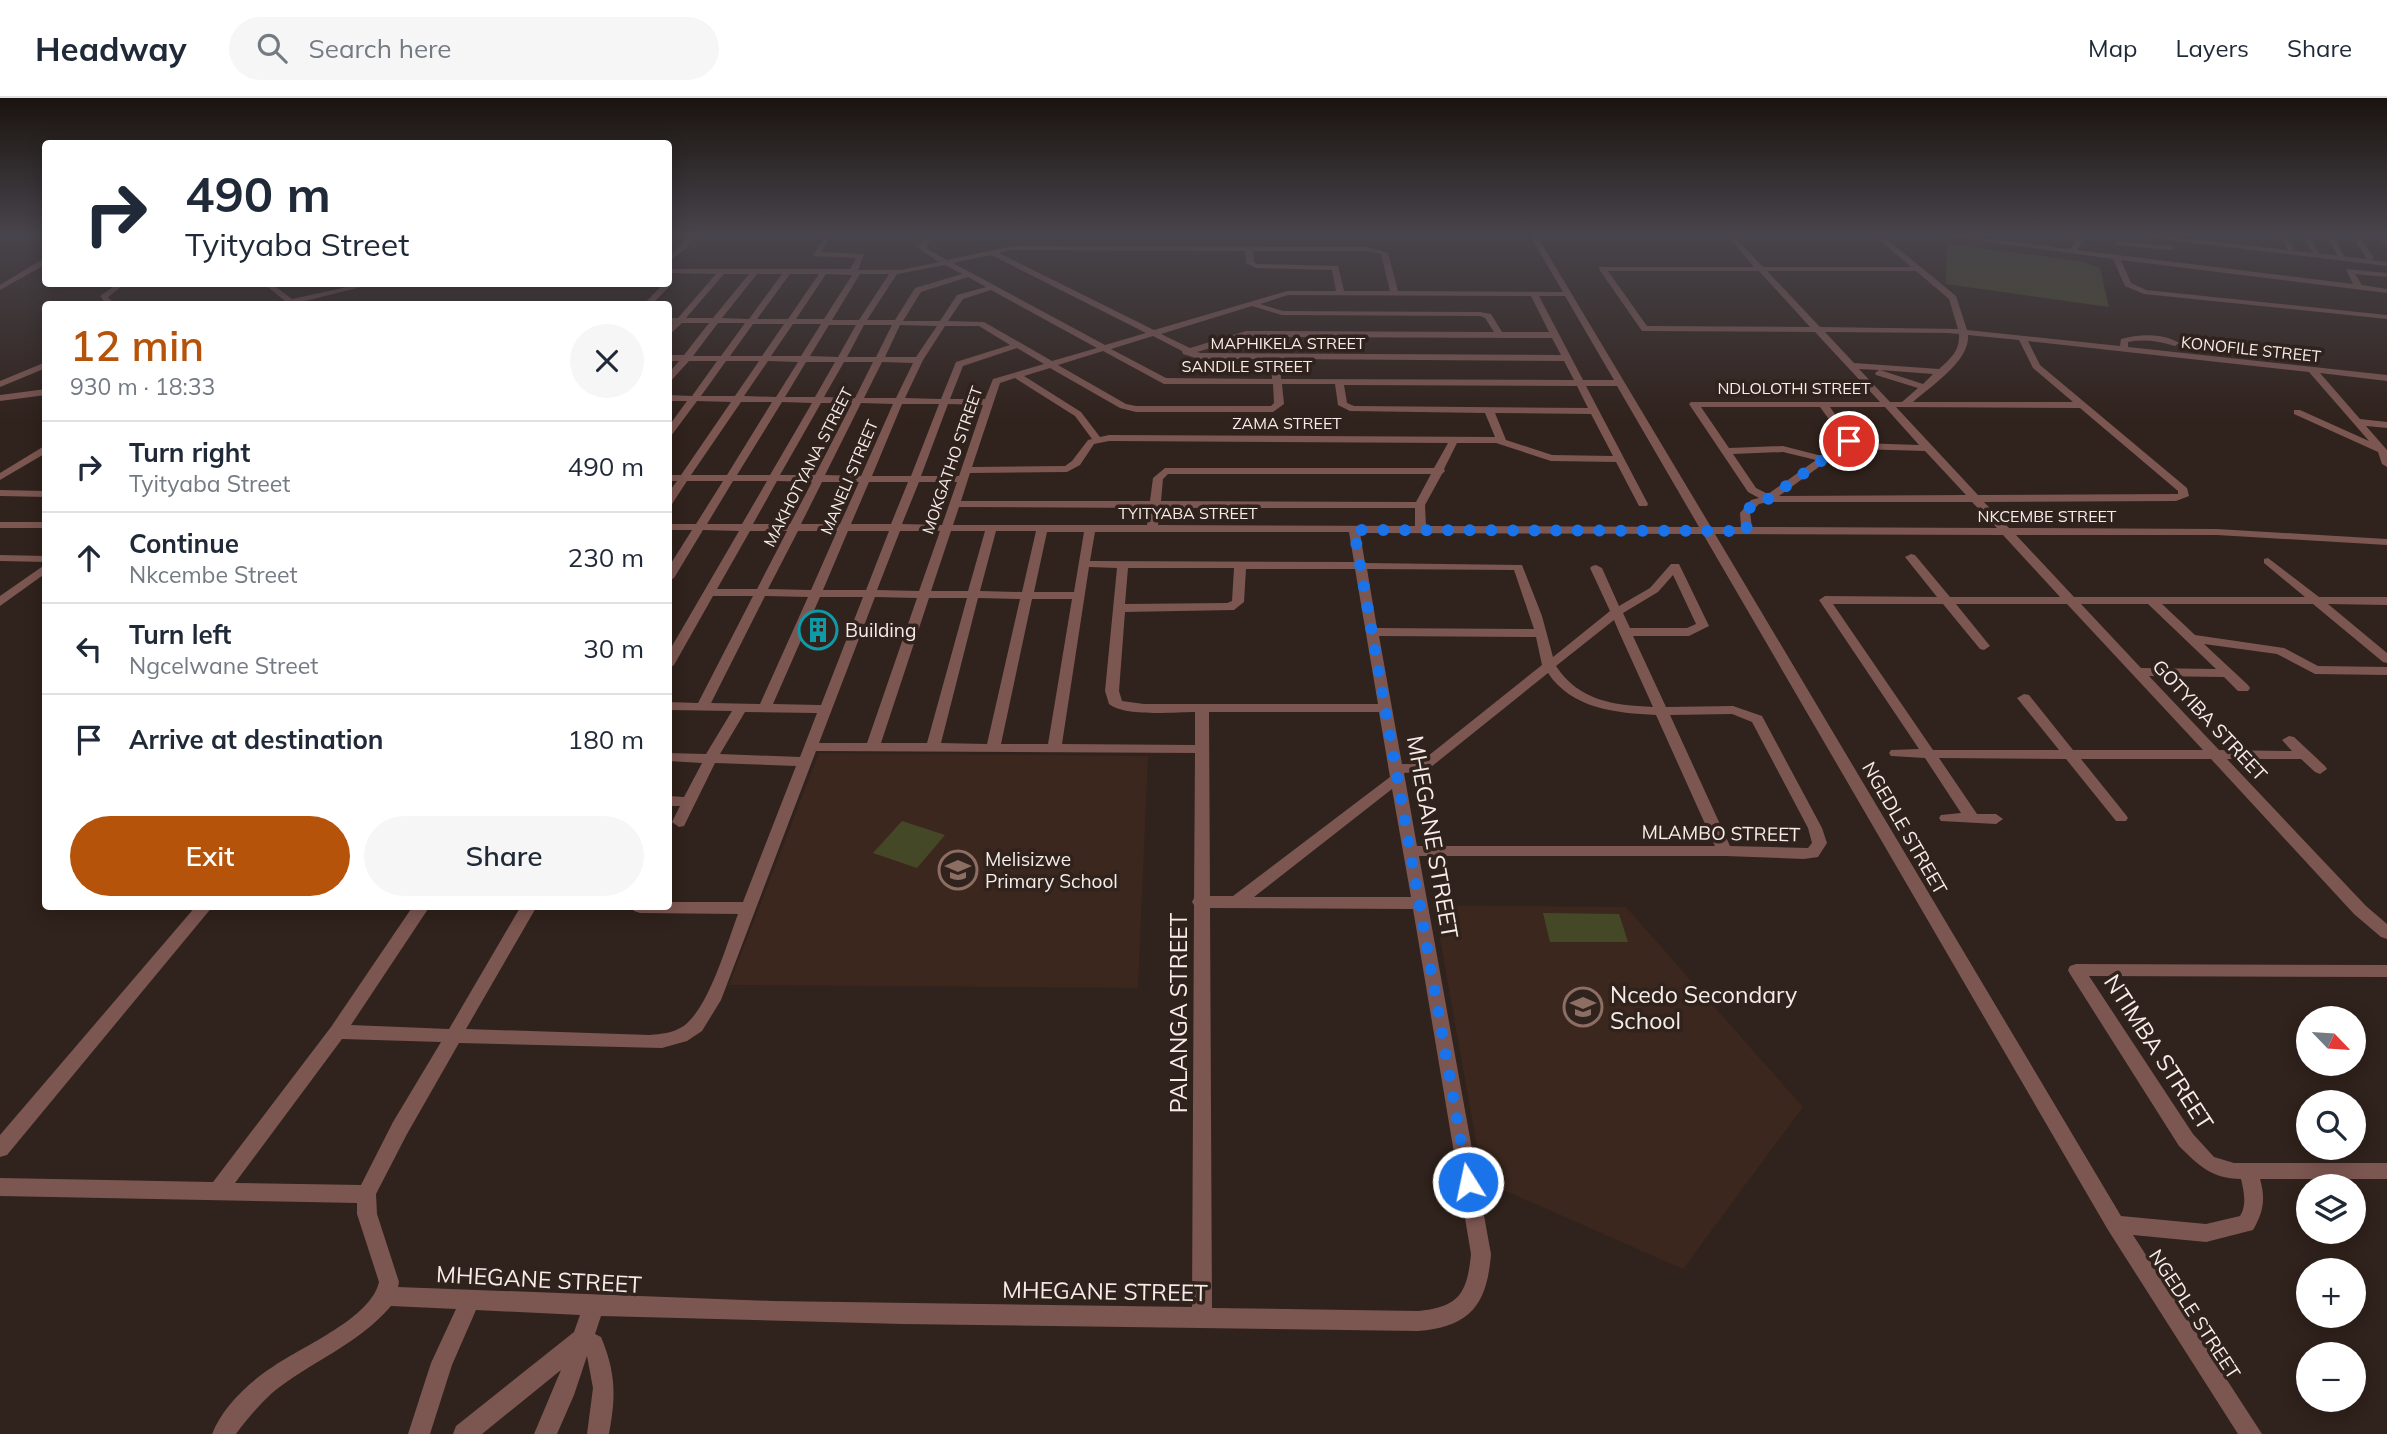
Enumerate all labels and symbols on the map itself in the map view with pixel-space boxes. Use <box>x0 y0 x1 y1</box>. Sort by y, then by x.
street label: KONOFILE STREET <box>2180 332 2322 366</box>
street label: MAPHIKELA STREET <box>1211 333 1366 353</box>
street label: SANDILE STREET <box>1182 356 1313 376</box>
street label: NDLOLOTHI STREET <box>1717 378 1871 398</box>
street label: MOKGATHO STREET <box>917 383 987 537</box>
street label: MAKHOTYANA STREET <box>759 384 857 550</box>
pin <box>1819 411 1879 471</box>
street label: ZAMA STREET <box>1232 413 1342 433</box>
street label: MANELI STREET <box>816 416 882 537</box>
street label: TYITYABA STREET <box>1118 503 1258 523</box>
street label: NKCEMBE STREET <box>1978 506 2117 526</box>
building icon: Building <box>797 609 839 651</box>
place label: Building <box>845 618 916 642</box>
street label: GOTYIBA STREET <box>2148 654 2273 786</box>
street label: MHEGANE STREET <box>1401 733 1465 941</box>
street label: NGEDLE STREET <box>1857 757 1953 899</box>
street label: MLAMBO STREET <box>1641 820 1801 846</box>
place label: Melisizwe Primary School <box>985 847 1118 893</box>
school or university icon: Melisizwe Primary School <box>937 849 979 891</box>
street label: PALANGA STREET <box>1164 913 1193 1113</box>
street label: NTIMBA STREET <box>2098 969 2220 1135</box>
place label: Ncedo Secondary School <box>1610 980 1797 1035</box>
school or university icon: Ncedo Secondary School <box>1562 986 1604 1028</box>
north arrow <box>2296 1006 2366 1076</box>
position arrow <box>1431 1145 1505 1219</box>
street label: NGEDLE STREET <box>2144 1245 2246 1384</box>
street label: MHEGANE STREET <box>436 1259 643 1299</box>
street label: MHEGANE STREET <box>1002 1275 1208 1307</box>

